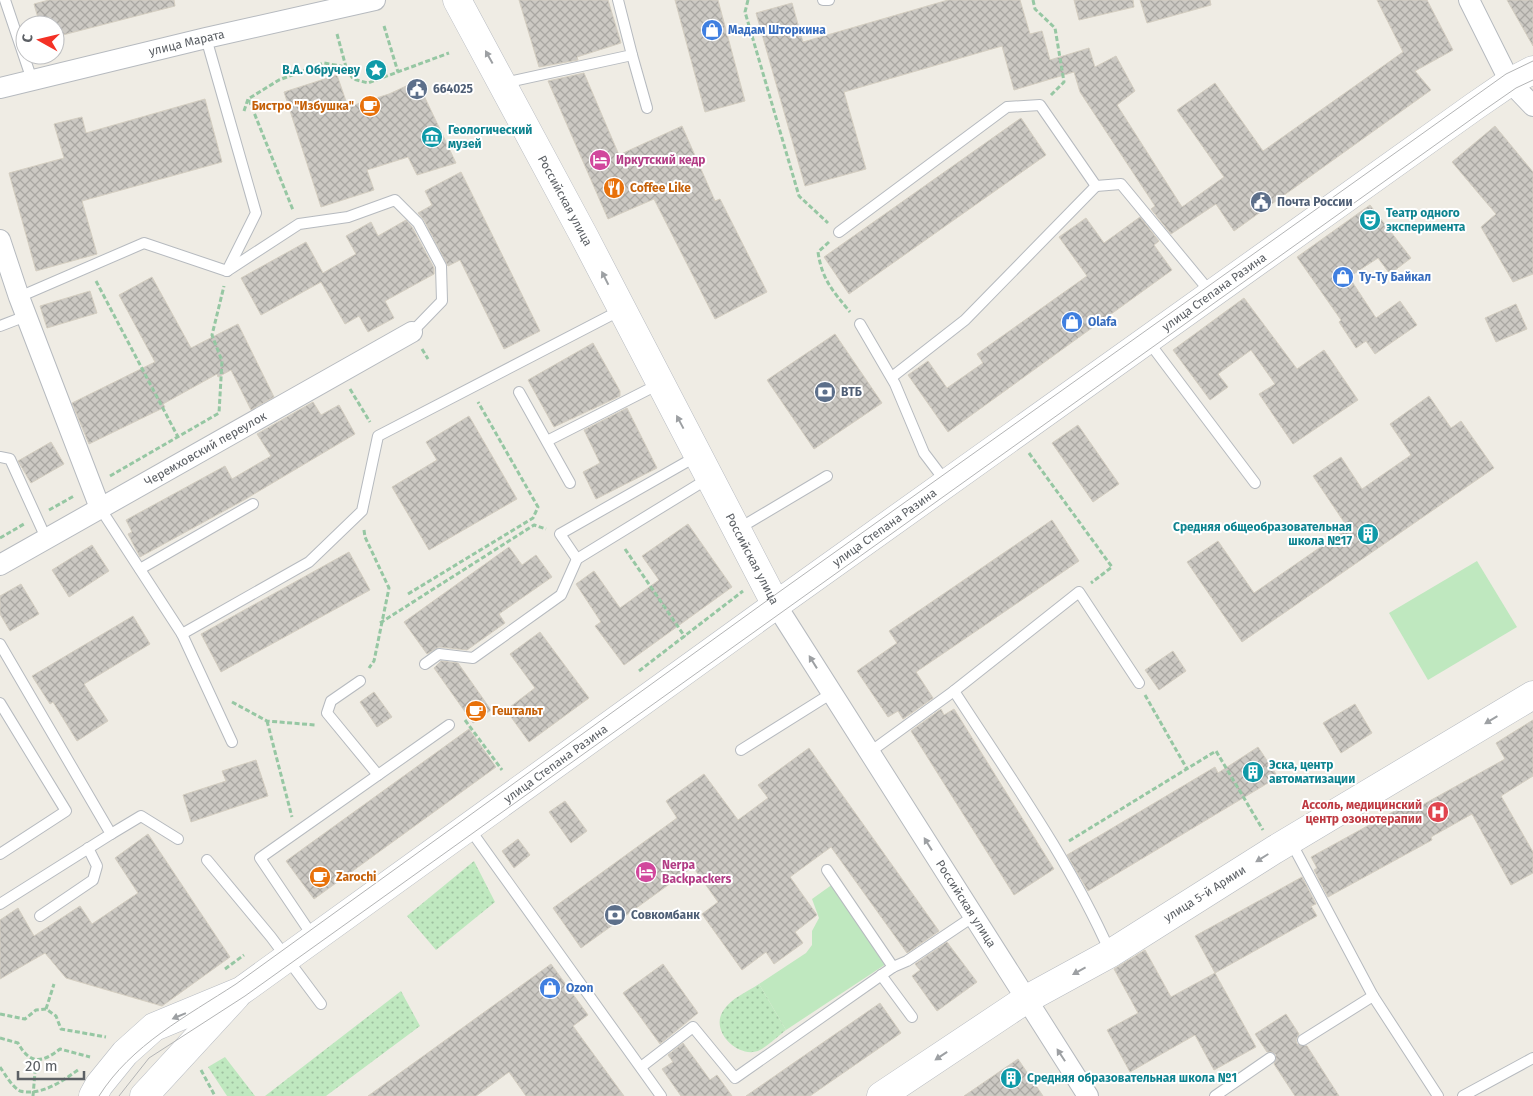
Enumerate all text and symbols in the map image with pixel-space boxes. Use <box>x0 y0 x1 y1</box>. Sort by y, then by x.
north arrow <box>15 15 65 65</box>
shop icon: Мадам Шторкина <box>700 18 724 42</box>
place label: Мадам Шторкина <box>728 23 826 37</box>
street label: улица Марата <box>147 27 226 59</box>
text: С <box>19 33 37 43</box>
one-way arrow <box>484 50 493 63</box>
place icon: В.А. Обручеву <box>364 58 388 82</box>
place label: В.А. Обручеву <box>282 63 361 77</box>
public building icon: 664025 <box>405 77 429 101</box>
place label: 664025 <box>433 82 473 96</box>
cafe icon: Бистро "Избушка" <box>358 94 382 118</box>
place label: Бистро "Избушка" <box>252 99 354 113</box>
place label: Геологический музей <box>448 123 532 151</box>
museum icon: Геологический музей <box>420 125 444 149</box>
hotel icon: Иркутский кедр <box>588 148 612 172</box>
street label: Российская улица <box>535 153 595 249</box>
place label: Иркутский кедр <box>616 153 705 167</box>
restaurant icon: Coffee Like <box>602 176 626 200</box>
place label: Coffee Like <box>630 181 691 195</box>
public building icon: Почта России <box>1249 190 1273 214</box>
place label: Почта России <box>1277 195 1352 209</box>
place label: Театр одного эксперимента <box>1386 206 1466 234</box>
theatre icon: Театр одного эксперимента <box>1358 208 1382 232</box>
street label: улица Степана Разина <box>1159 250 1269 334</box>
shop icon: Ту-Ту Байкал <box>1331 265 1355 289</box>
place label: Ту-Ту Байкал <box>1359 270 1431 284</box>
one-way arrow <box>601 271 609 285</box>
shop icon: Olafa <box>1060 310 1084 334</box>
place label: Olafa <box>1088 315 1117 329</box>
bank icon: ВТБ <box>813 380 837 404</box>
place label: ВТБ <box>841 385 862 399</box>
street label: Черемховский переулок <box>142 408 270 489</box>
one-way arrow <box>676 415 685 429</box>
street label: улица Степана Разина <box>830 486 939 569</box>
street label: Российская улица <box>723 511 782 607</box>
place label: Средняя общеобразовательная школа №17 <box>1173 520 1352 548</box>
building icon: Средняя общеобразовательная школа №17 <box>1356 522 1380 546</box>
one-way arrow <box>808 655 817 669</box>
cafe icon: Гештальт <box>464 699 488 723</box>
place label: Гештальт <box>492 704 543 718</box>
one-way arrow <box>1485 715 1498 724</box>
street label: улица Степана Разина <box>501 722 610 806</box>
place label: Эска, центр автоматизации <box>1269 758 1355 786</box>
building icon: Эска, центр автоматизации <box>1241 760 1265 784</box>
place label: Ассоль, медицинский центр озонотерапии <box>1301 798 1422 826</box>
hospital icon: Ассоль, медицинский центр озонотерапии <box>1426 800 1450 824</box>
one-way arrow <box>923 837 933 850</box>
one-way arrow <box>1256 853 1269 863</box>
street label: Российская улица <box>933 857 999 950</box>
place label: Nerpa Backpackers <box>662 858 731 886</box>
hotel icon: Nerpa Backpackers <box>634 860 658 884</box>
street label: улица 5-й Армии <box>1161 863 1248 925</box>
cafe icon: Zarochi <box>308 865 332 889</box>
place label: Zarochi <box>336 870 376 884</box>
bank icon: Совкомбанк <box>603 903 627 927</box>
place label: Совкомбанк <box>631 908 700 922</box>
one-way arrow <box>1072 966 1086 975</box>
shop icon: Ozon <box>538 976 562 1000</box>
place label: Ozon <box>566 981 594 995</box>
one-way arrow <box>171 1012 186 1020</box>
scale bar <box>18 1048 84 1080</box>
one-way arrow <box>1056 1048 1066 1062</box>
one-way arrow <box>934 1051 948 1061</box>
text: 20 m <box>25 1057 58 1075</box>
building icon: Средняя образовательная школа №1 <box>999 1066 1023 1090</box>
place label: Средняя образовательная школа №1 <box>1027 1071 1237 1085</box>

